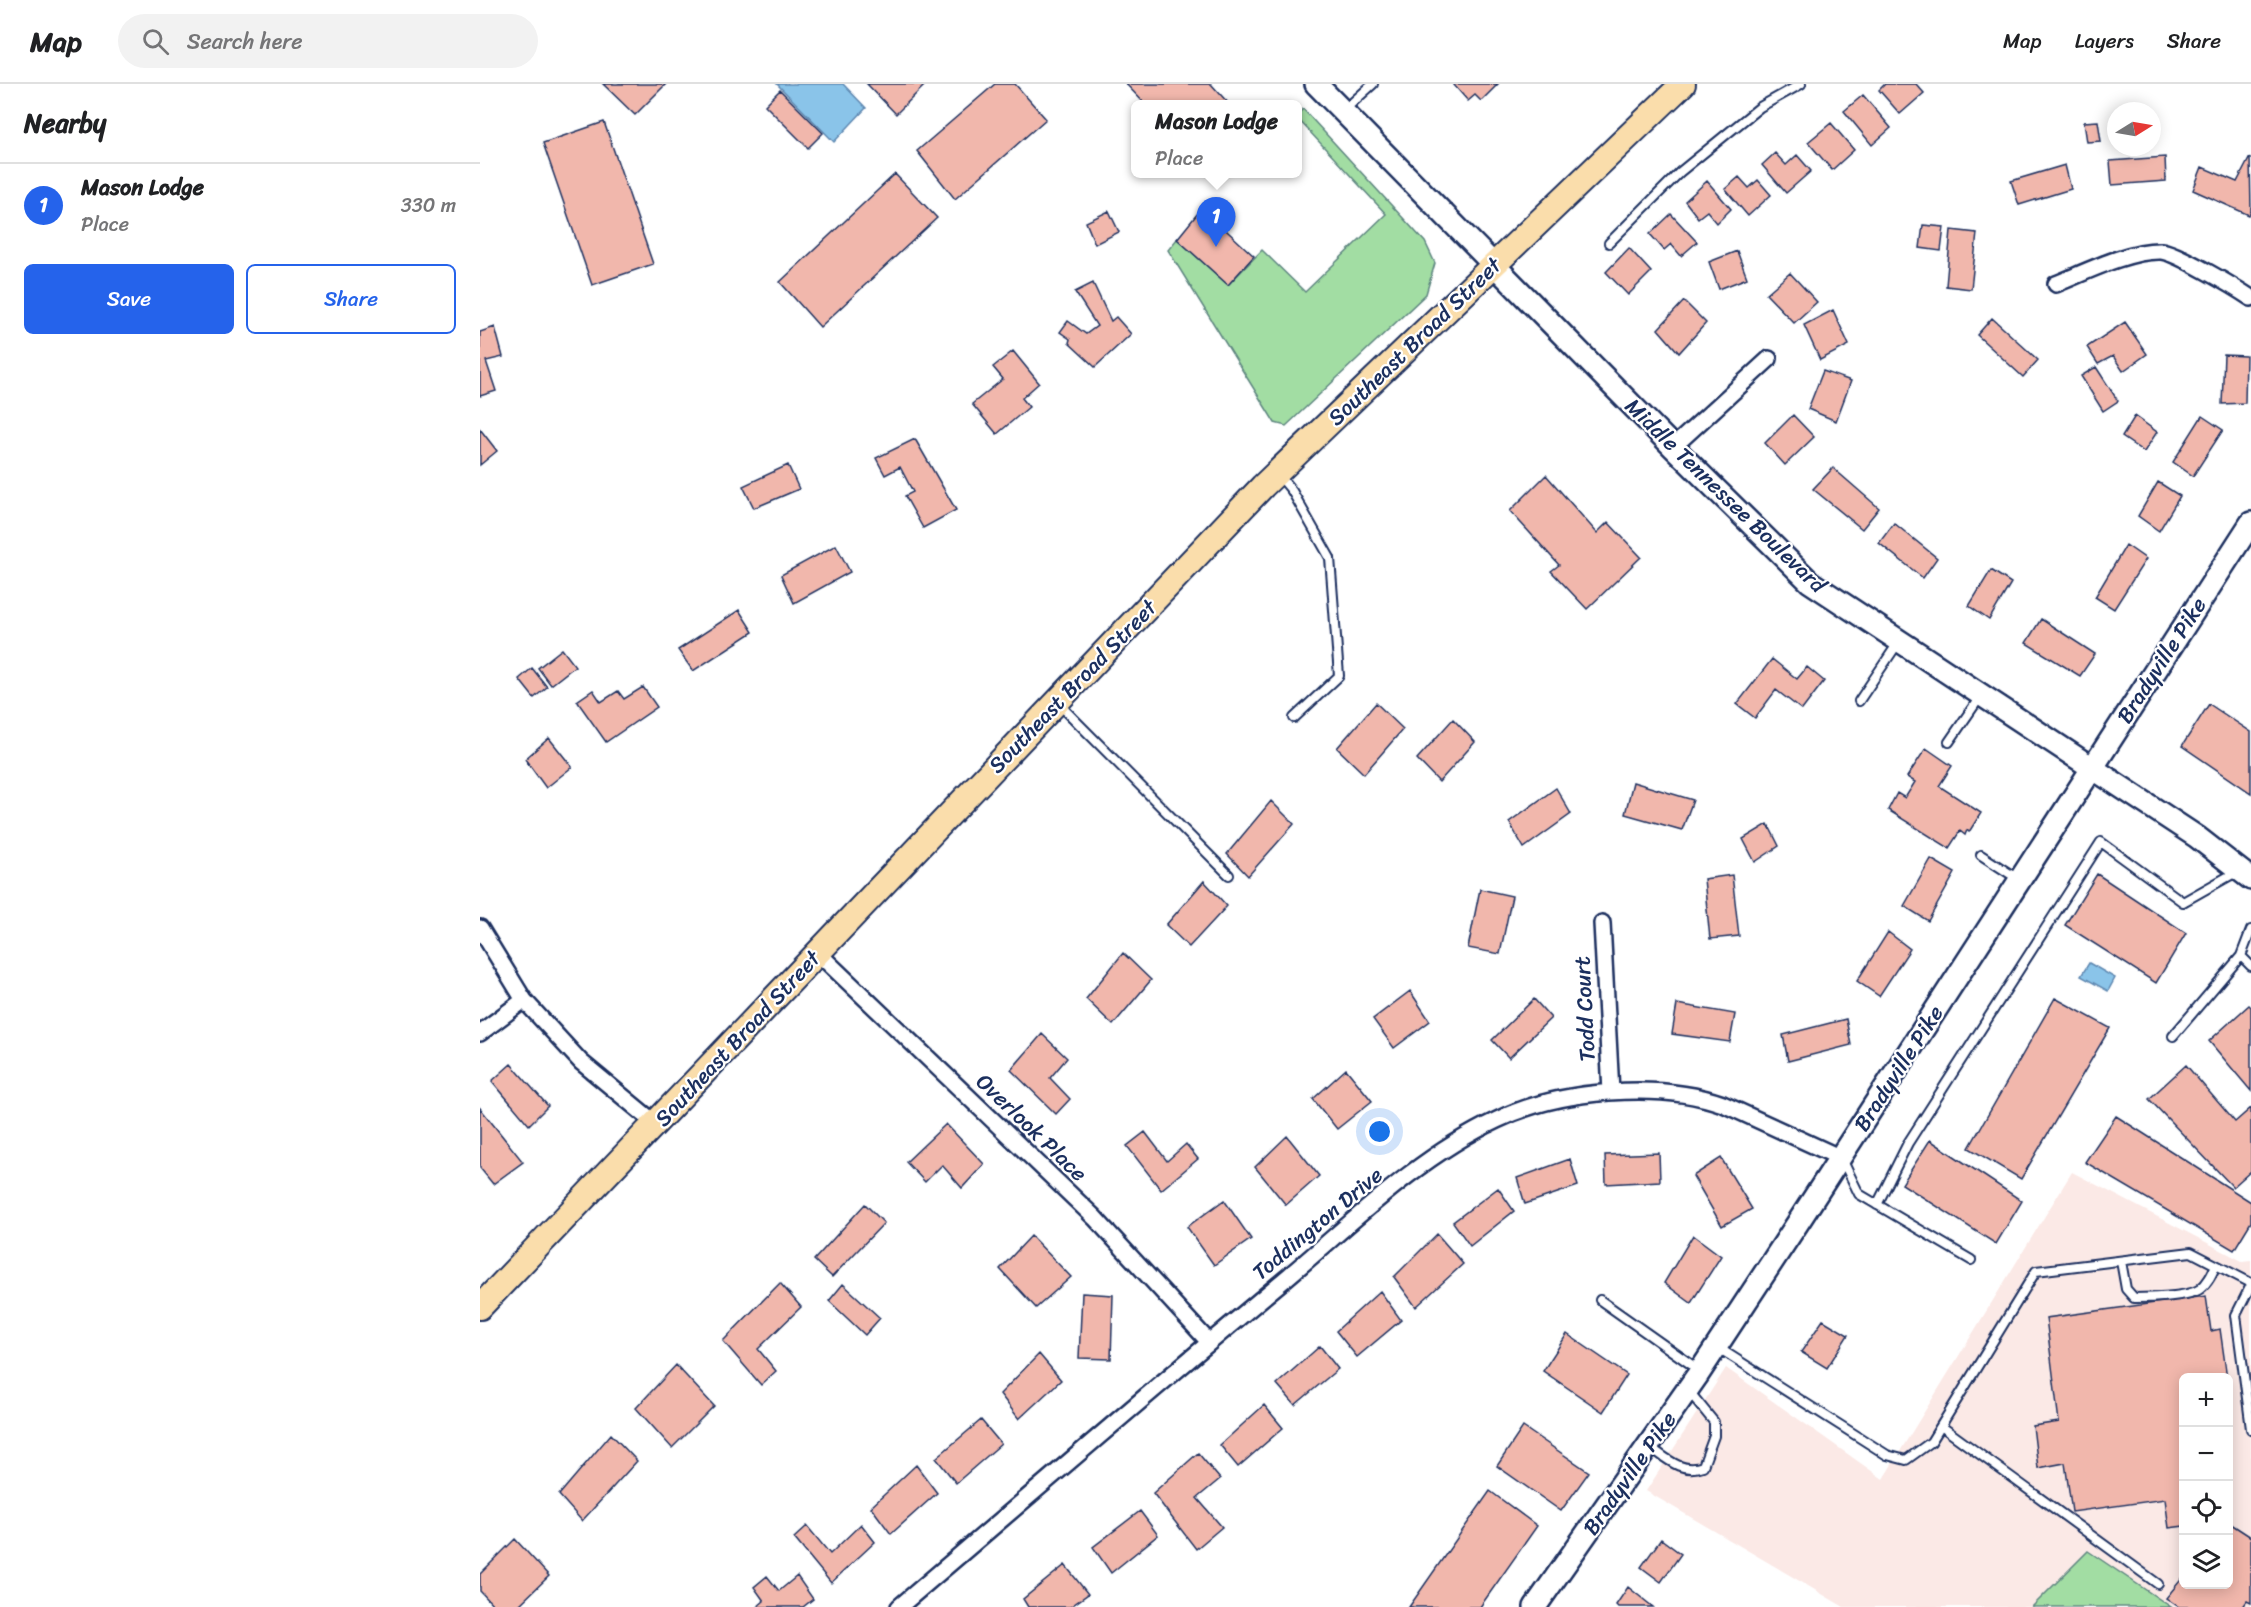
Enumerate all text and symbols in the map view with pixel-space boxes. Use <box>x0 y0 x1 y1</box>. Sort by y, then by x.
search box <box>118 14 538 68</box>
text: Map <box>30 17 82 66</box>
text: Search here <box>187 22 303 61</box>
text: Map <box>2003 22 2042 60</box>
text: Layers <box>2075 22 2134 60</box>
text: Share <box>2167 22 2221 60</box>
icon: search <box>139 25 172 58</box>
text: Nearby <box>24 100 106 146</box>
popup <box>1131 100 1302 178</box>
text: Mason Lodge <box>1155 102 1278 141</box>
north arrow <box>2107 102 2161 156</box>
text: Place <box>1155 141 1203 176</box>
text: Mason Lodge <box>81 168 204 207</box>
text: 1 <box>39 188 48 223</box>
text: 330 m <box>401 188 456 223</box>
pin: 1 <box>1196 198 1236 247</box>
text: Place <box>81 207 129 242</box>
street label: Southeast Broad Street <box>1318 247 1512 435</box>
button: Save <box>24 264 234 334</box>
button: Share <box>246 264 456 334</box>
street label: Middle Tennessee Boulevard <box>1615 388 1837 604</box>
street label: Southeast Broad Street <box>978 589 1167 783</box>
street label: Bradyville Pike <box>2106 589 2217 731</box>
street label: Southeast Broad Street <box>645 940 831 1136</box>
street label: Todd Court <box>1562 955 1607 1063</box>
street label: Bradyville Pike <box>1843 997 1954 1139</box>
street label: Overlook Place <box>966 1063 1097 1191</box>
your location <box>1365 1117 1394 1146</box>
street label: Toddington Drive <box>1243 1156 1392 1290</box>
map controls <box>2179 1373 2233 1589</box>
button: + <box>2179 1373 2233 1427</box>
street label: Bradyville Pike <box>1572 1403 1687 1544</box>
button: − <box>2179 1427 2233 1481</box>
button: locate <box>2179 1481 2233 1535</box>
button: layers <box>2179 1535 2233 1589</box>

